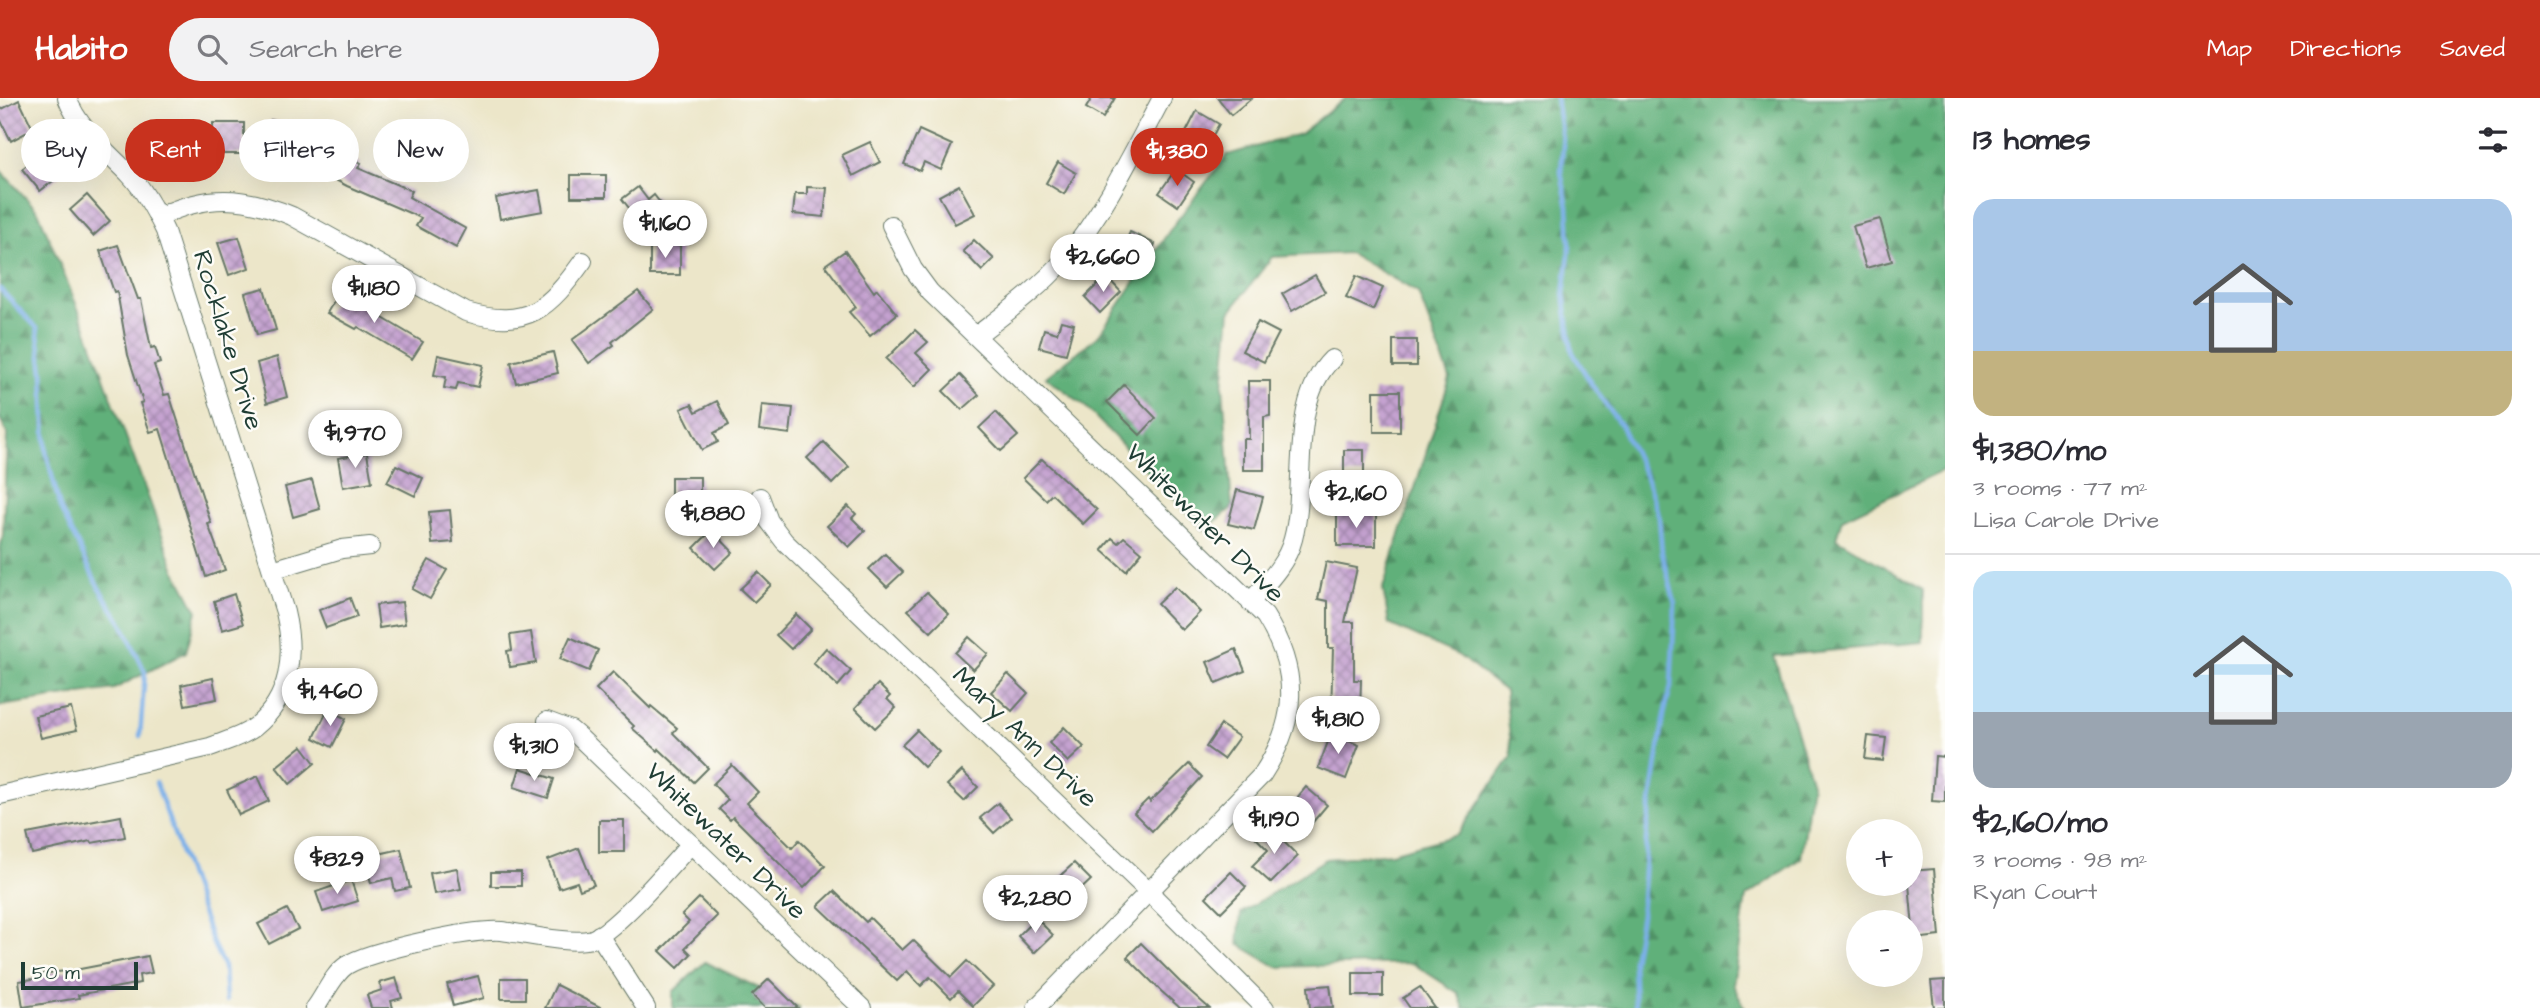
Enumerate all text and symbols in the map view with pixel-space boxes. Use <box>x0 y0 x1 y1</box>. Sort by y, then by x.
search box <box>169 18 659 81</box>
text: Habito <box>35 26 127 72</box>
icon: search <box>193 30 231 68</box>
text: Search here <box>249 31 403 67</box>
text: Map <box>2207 32 2252 66</box>
text: Directions <box>2290 32 2402 66</box>
text: Saved <box>2440 32 2505 66</box>
chip: Buy <box>21 119 111 182</box>
chip: Rent <box>125 119 225 182</box>
chip: Filters <box>239 119 359 182</box>
chip: New <box>373 119 469 182</box>
text: 13 homes <box>1973 119 2090 161</box>
icon: filters <box>2474 121 2512 159</box>
pin: $1,380 <box>1120 129 1234 188</box>
text: $1,380 <box>1147 135 1207 167</box>
pin: $1,160 <box>608 200 722 260</box>
text: $1,160 <box>639 207 691 239</box>
pin: $2,660 <box>1046 234 1160 294</box>
text: $2,660 <box>1066 241 1140 273</box>
icon: home <box>2180 245 2306 371</box>
street label: Rocklake Drive <box>184 246 272 434</box>
pin: $1,180 <box>317 266 431 325</box>
text: $1,180 <box>348 272 400 304</box>
pin: $1,970 <box>298 410 412 470</box>
text: $1,970 <box>324 417 386 449</box>
text: $1,380/mo <box>1973 430 2106 472</box>
street label: Whitewater Drive <box>1117 435 1293 611</box>
pin: $2,160 <box>1299 470 1413 530</box>
text: 3 rooms · 77 m² <box>1973 472 2148 504</box>
text: $2,160 <box>1325 477 1387 509</box>
pin: $1,880 <box>656 490 770 550</box>
text: $1,880 <box>681 497 745 529</box>
text: Lisa Carole Drive <box>1973 504 2159 536</box>
icon: home <box>2180 617 2306 743</box>
street label: Mary Ann Drive <box>943 658 1106 817</box>
pin: $1,460 <box>273 668 387 728</box>
text: $1,460 <box>298 675 362 707</box>
pin: $1,810 <box>1281 696 1395 756</box>
text: $1,810 <box>1312 703 1364 735</box>
pin: $1,310 <box>477 724 591 783</box>
text: $1,310 <box>510 730 559 762</box>
street label: Whitewater Drive <box>637 754 815 928</box>
pin: $1,190 <box>1217 796 1331 856</box>
text: $2,160/mo <box>1973 802 2108 844</box>
text: $1,190 <box>1249 803 1299 835</box>
map controls <box>1846 819 1923 987</box>
button: + <box>1846 819 1923 896</box>
pin: $829 <box>296 836 378 896</box>
text: $829 <box>310 843 364 875</box>
text: 3 rooms · 98 m² <box>1973 844 2147 876</box>
pin: $2,280 <box>978 876 1092 935</box>
text: Ryan Court <box>1973 876 2097 908</box>
text: $2,280 <box>999 882 1071 914</box>
button: − <box>1846 910 1923 987</box>
scale bar <box>21 959 138 991</box>
text: 50 m <box>32 960 80 987</box>

